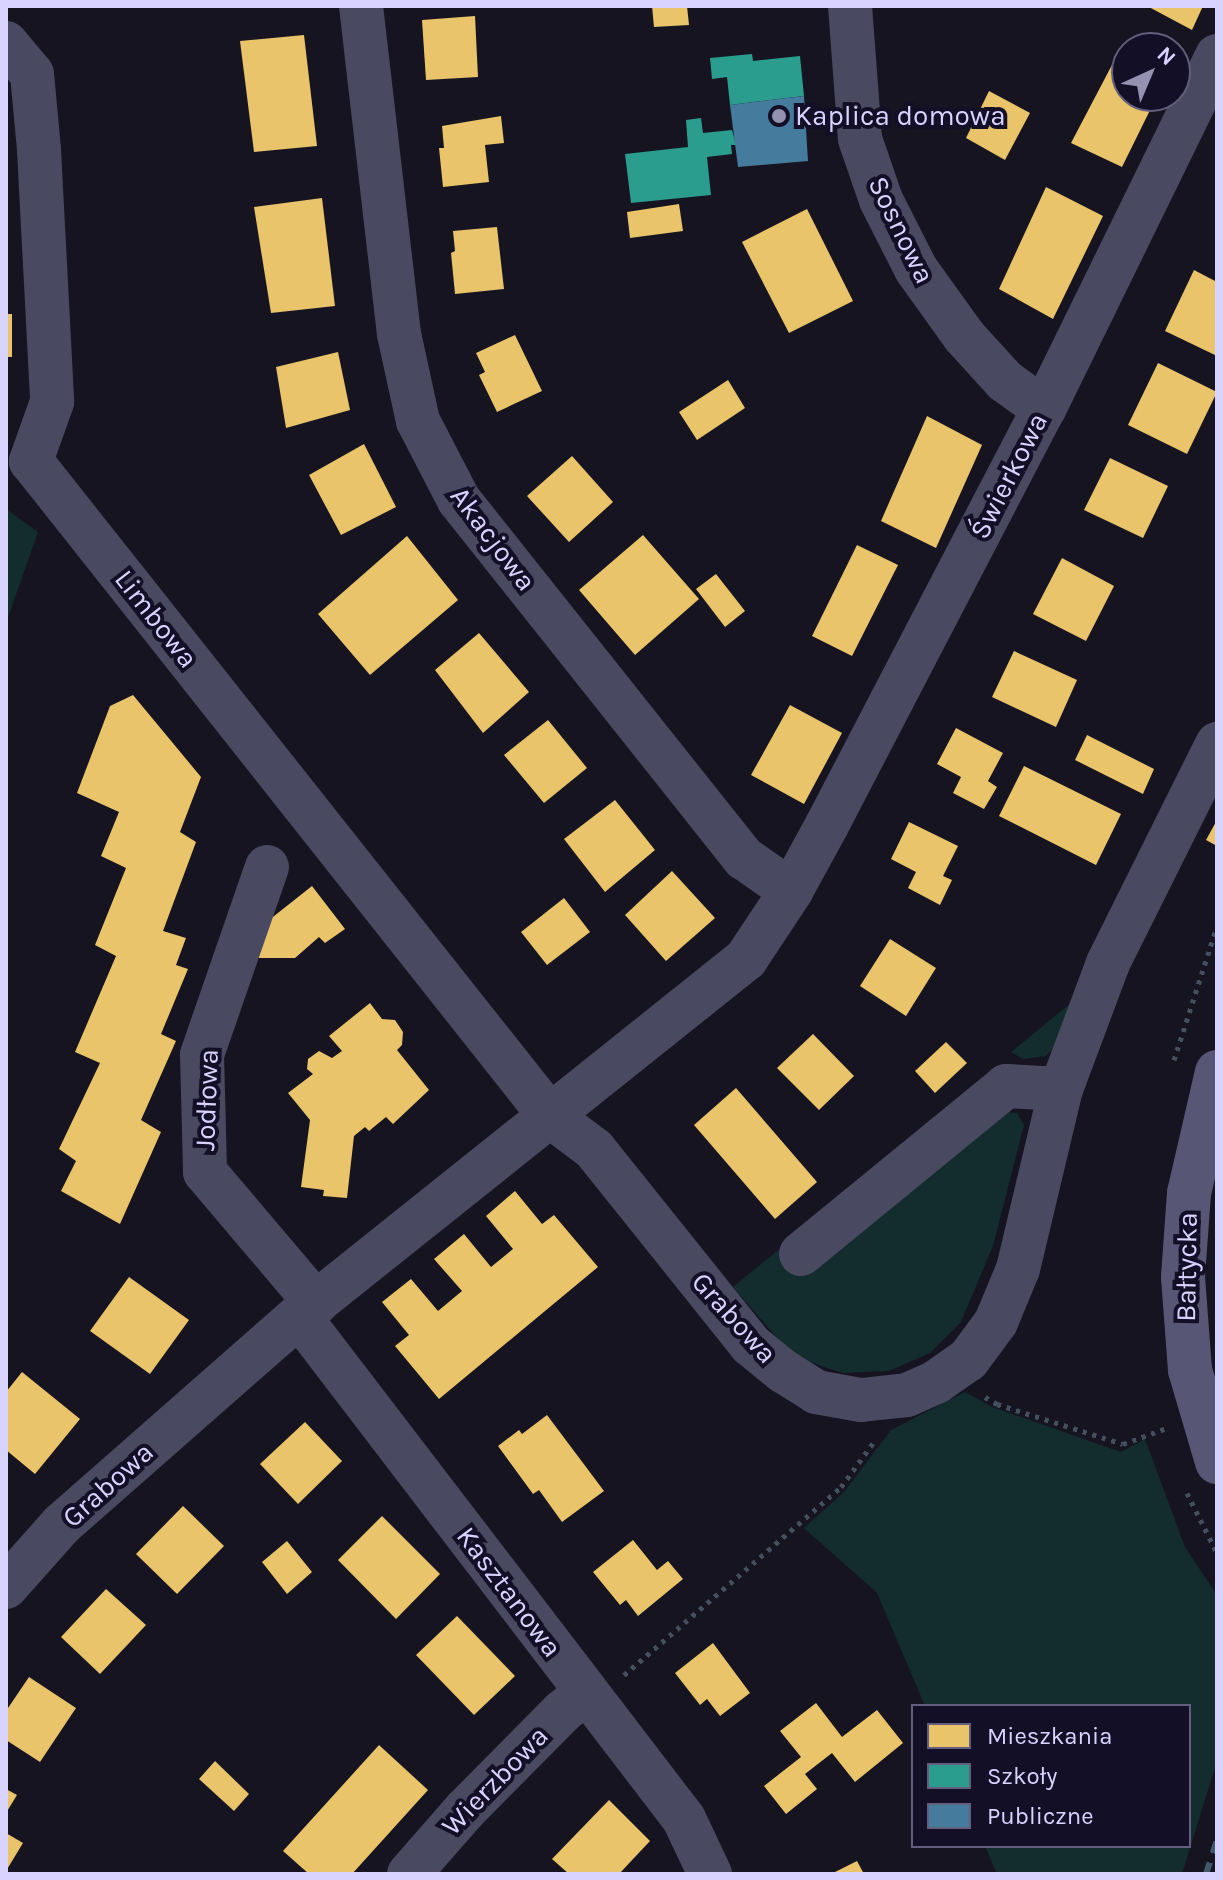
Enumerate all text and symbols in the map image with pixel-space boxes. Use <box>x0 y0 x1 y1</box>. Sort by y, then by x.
north arrow <box>1111 32 1191 112</box>
text: N <box>1152 41 1181 71</box>
place label: Kaplica domowa <box>795 99 1006 133</box>
marker: Kaplica domowa <box>770 107 788 125</box>
street label: Sosnowa <box>861 171 941 289</box>
street label: Świerkowa <box>963 407 1055 545</box>
street label: Akacjowa <box>443 480 543 598</box>
street label: Limbowa <box>107 563 205 675</box>
street label: Jodłowa <box>188 1048 226 1152</box>
street label: Bałtycka <box>1169 1212 1205 1322</box>
street label: Grabowa <box>684 1265 784 1371</box>
street label: Grabowa <box>55 1435 161 1535</box>
street label: Kasztanowa <box>449 1520 569 1664</box>
legend <box>911 1704 1191 1848</box>
street label: Wierzbowa <box>435 1719 555 1843</box>
text: Mieszkania <box>987 1722 1112 1750</box>
text: Szkoły <box>987 1762 1057 1790</box>
text: Publiczne <box>987 1802 1094 1830</box>

